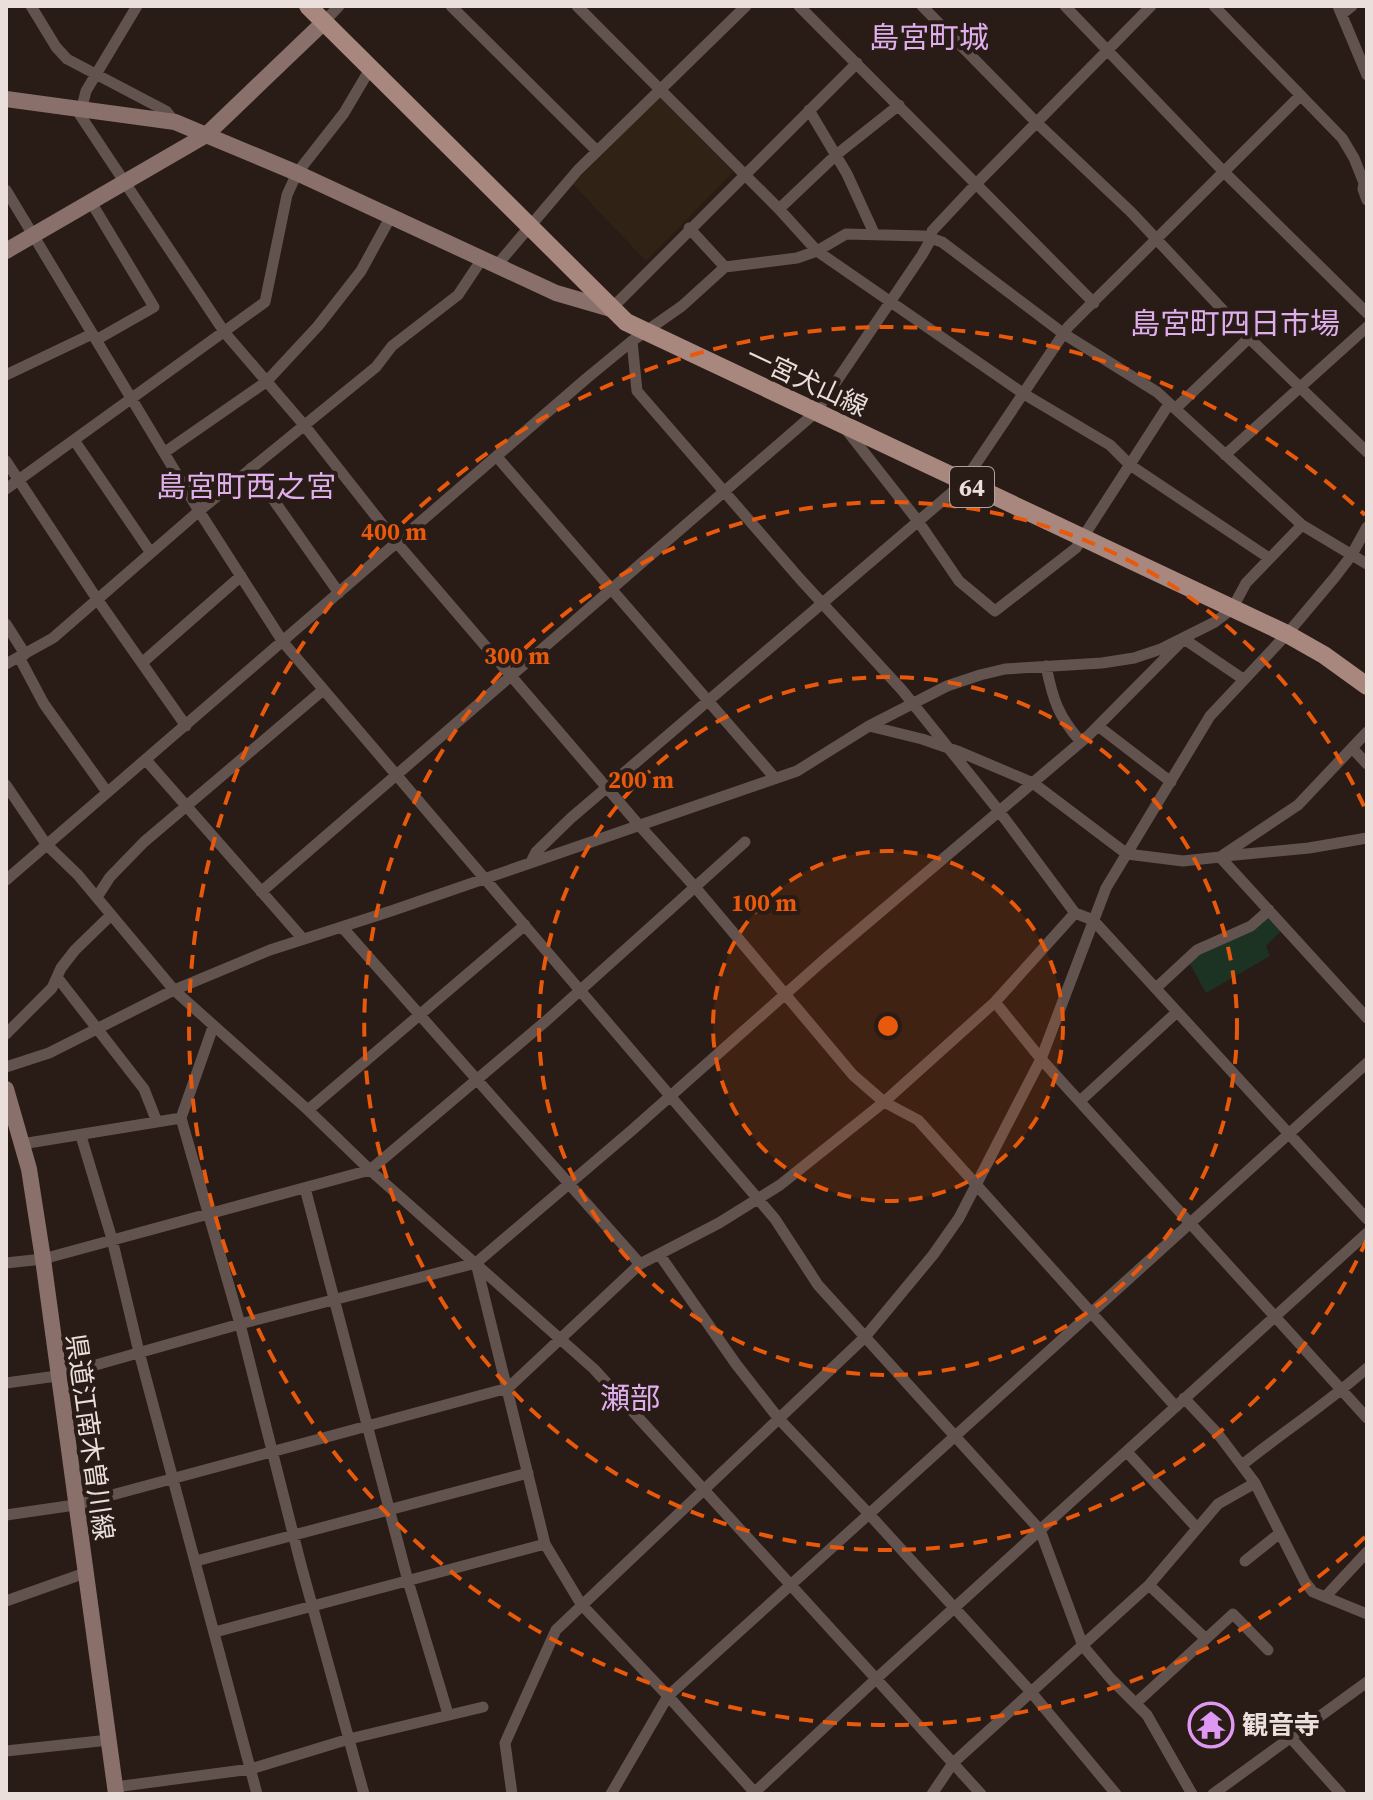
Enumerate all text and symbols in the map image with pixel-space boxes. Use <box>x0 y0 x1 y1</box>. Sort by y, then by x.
district label: 島宮町城 <box>869 17 989 58</box>
district label: 島宮町四日市場 <box>1130 303 1340 344</box>
street label: 一宮犬山線 <box>740 337 874 425</box>
district label: 島宮町西之宮 <box>156 466 336 507</box>
road number: 64 <box>950 467 994 507</box>
text: 400 m <box>361 515 427 548</box>
text: 300 m <box>484 639 550 672</box>
text: 200 m <box>608 763 674 796</box>
text: 100 m <box>731 886 797 919</box>
centre of rings <box>874 1012 902 1040</box>
street label: 県道江南木曽川線 <box>58 1331 122 1543</box>
district label: 瀬部 <box>600 1378 660 1419</box>
temple icon: 観音寺 <box>1187 1701 1235 1749</box>
place label: 観音寺 <box>1242 1707 1320 1743</box>

